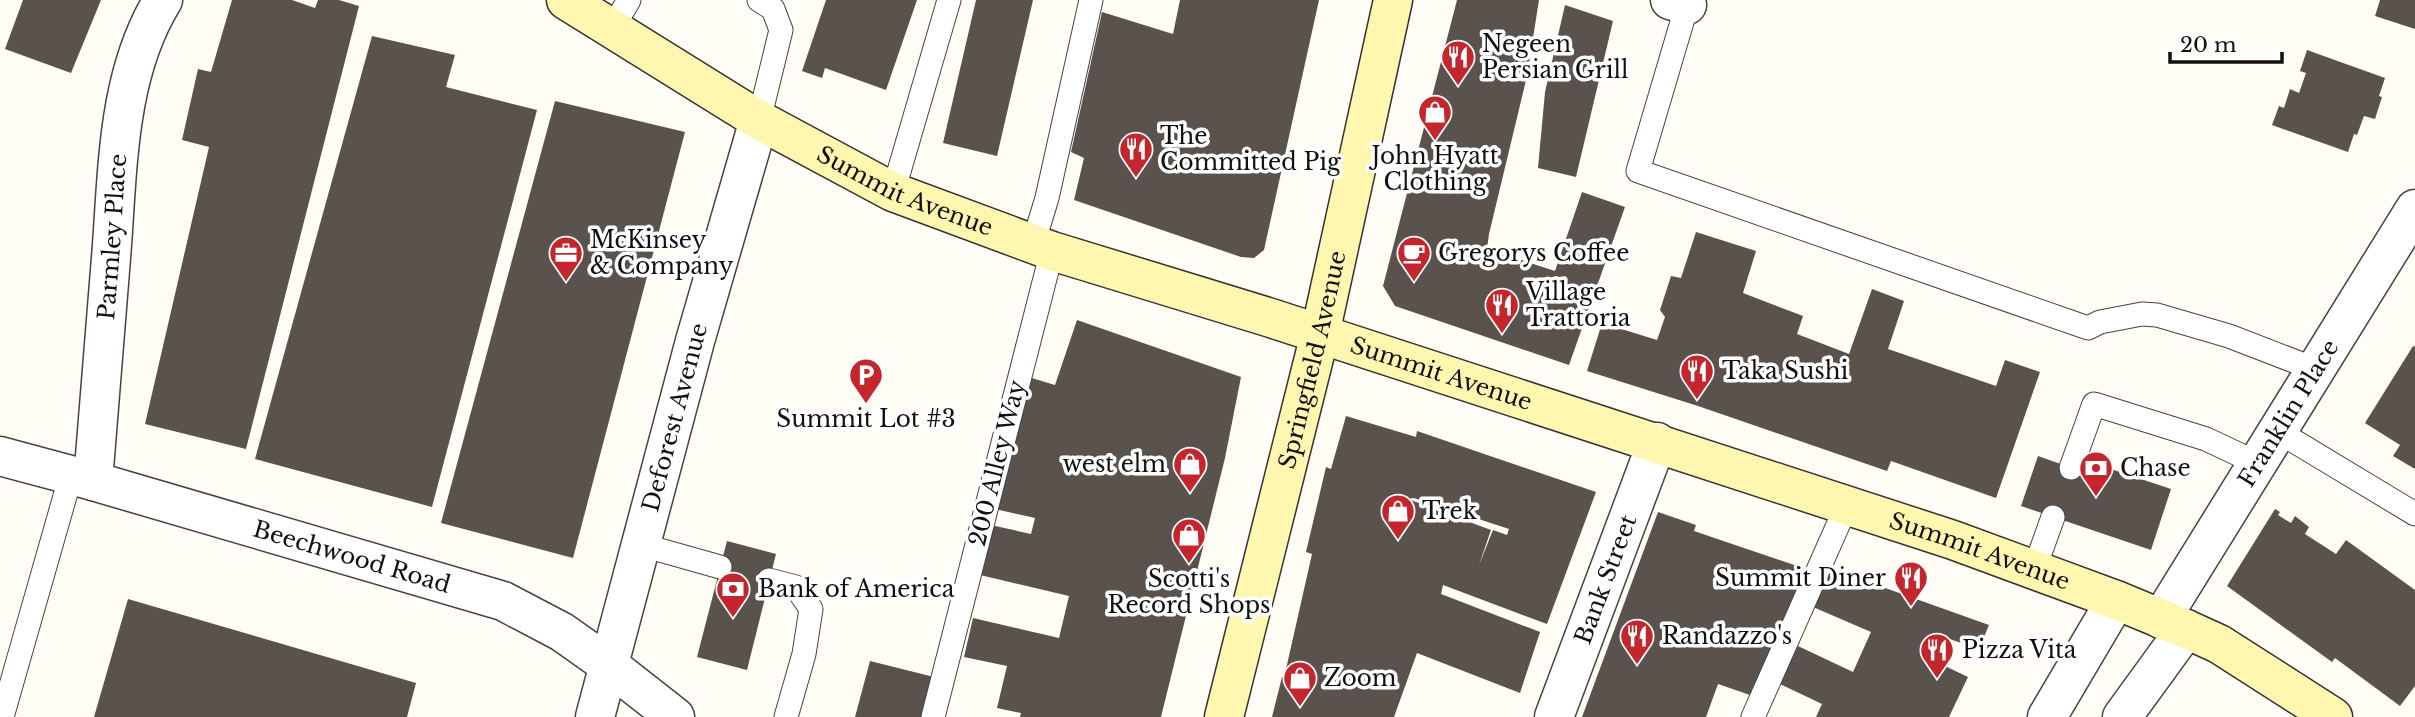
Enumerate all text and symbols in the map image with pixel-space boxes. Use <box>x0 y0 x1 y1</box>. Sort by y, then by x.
scale bar <box>2170 21 2282 65</box>
place label: Negeen Persian Grill <box>1482 30 1629 84</box>
text: 20 m <box>2180 32 2237 58</box>
restaurant icon: Negeen Persian Grill <box>1439 38 1477 87</box>
shop icon: John Hyatt Clothing <box>1416 93 1454 142</box>
place label: The Committed Pig <box>1160 122 1341 176</box>
restaurant icon: The Committed Pig <box>1117 130 1155 179</box>
street label: Summit Avenue <box>812 140 997 242</box>
place label: John Hyatt Clothing <box>1369 142 1499 196</box>
street label: Parmley Place <box>92 152 133 321</box>
place label: McKinsey & Company <box>590 226 734 280</box>
office icon: McKinsey & Company <box>547 234 585 283</box>
cafe icon: Gregorys Coffee <box>1395 234 1433 283</box>
place label: Gregorys Coffee <box>1438 239 1629 267</box>
street label: Springfield Avenue <box>1273 248 1352 472</box>
place label: Village Trattoria <box>1525 278 1631 332</box>
restaurant icon: Village Trattoria <box>1483 286 1521 335</box>
street label: Deforest Avenue <box>636 320 713 515</box>
street label: Summit Avenue <box>1347 331 1536 416</box>
street label: Franklin Place <box>2232 334 2345 492</box>
restaurant icon: Taka Sushi <box>1678 352 1716 401</box>
parking icon: Summit Lot #3 <box>847 356 885 405</box>
place label: Taka Sushi <box>1722 357 1849 385</box>
street label: 200 Alley Way <box>963 377 1031 549</box>
place label: Summit Lot #3 <box>776 405 956 433</box>
shop icon: west elm <box>1171 445 1209 494</box>
bank icon: Chase <box>2077 449 2115 498</box>
place label: west elm <box>1063 450 1166 478</box>
place label: Chase <box>2120 454 2191 482</box>
shop icon: Trek <box>1379 492 1417 541</box>
place label: Trek <box>1422 497 1478 525</box>
street label: Summit Avenue <box>1886 506 2074 596</box>
street label: Bank Street <box>1569 510 1643 648</box>
street label: Beechwood Road <box>250 515 454 599</box>
shop icon: Scotti's Record Shops <box>1170 516 1208 565</box>
restaurant icon: Summit Diner <box>1892 559 1930 608</box>
place label: Summit Diner <box>1715 564 1886 592</box>
place label: Scotti's Record Shops <box>1107 565 1271 619</box>
bank icon: Bank of America <box>714 570 752 619</box>
place label: Bank of America <box>758 575 955 603</box>
restaurant icon: Randazzo's <box>1618 617 1656 666</box>
place label: Randazzo's <box>1662 622 1792 650</box>
restaurant icon: Pizza Vita <box>1918 631 1956 680</box>
place label: Pizza Vita <box>1962 636 2077 664</box>
shop icon: Zoom <box>1281 659 1319 708</box>
place label: Zoom <box>1324 664 1397 692</box>

